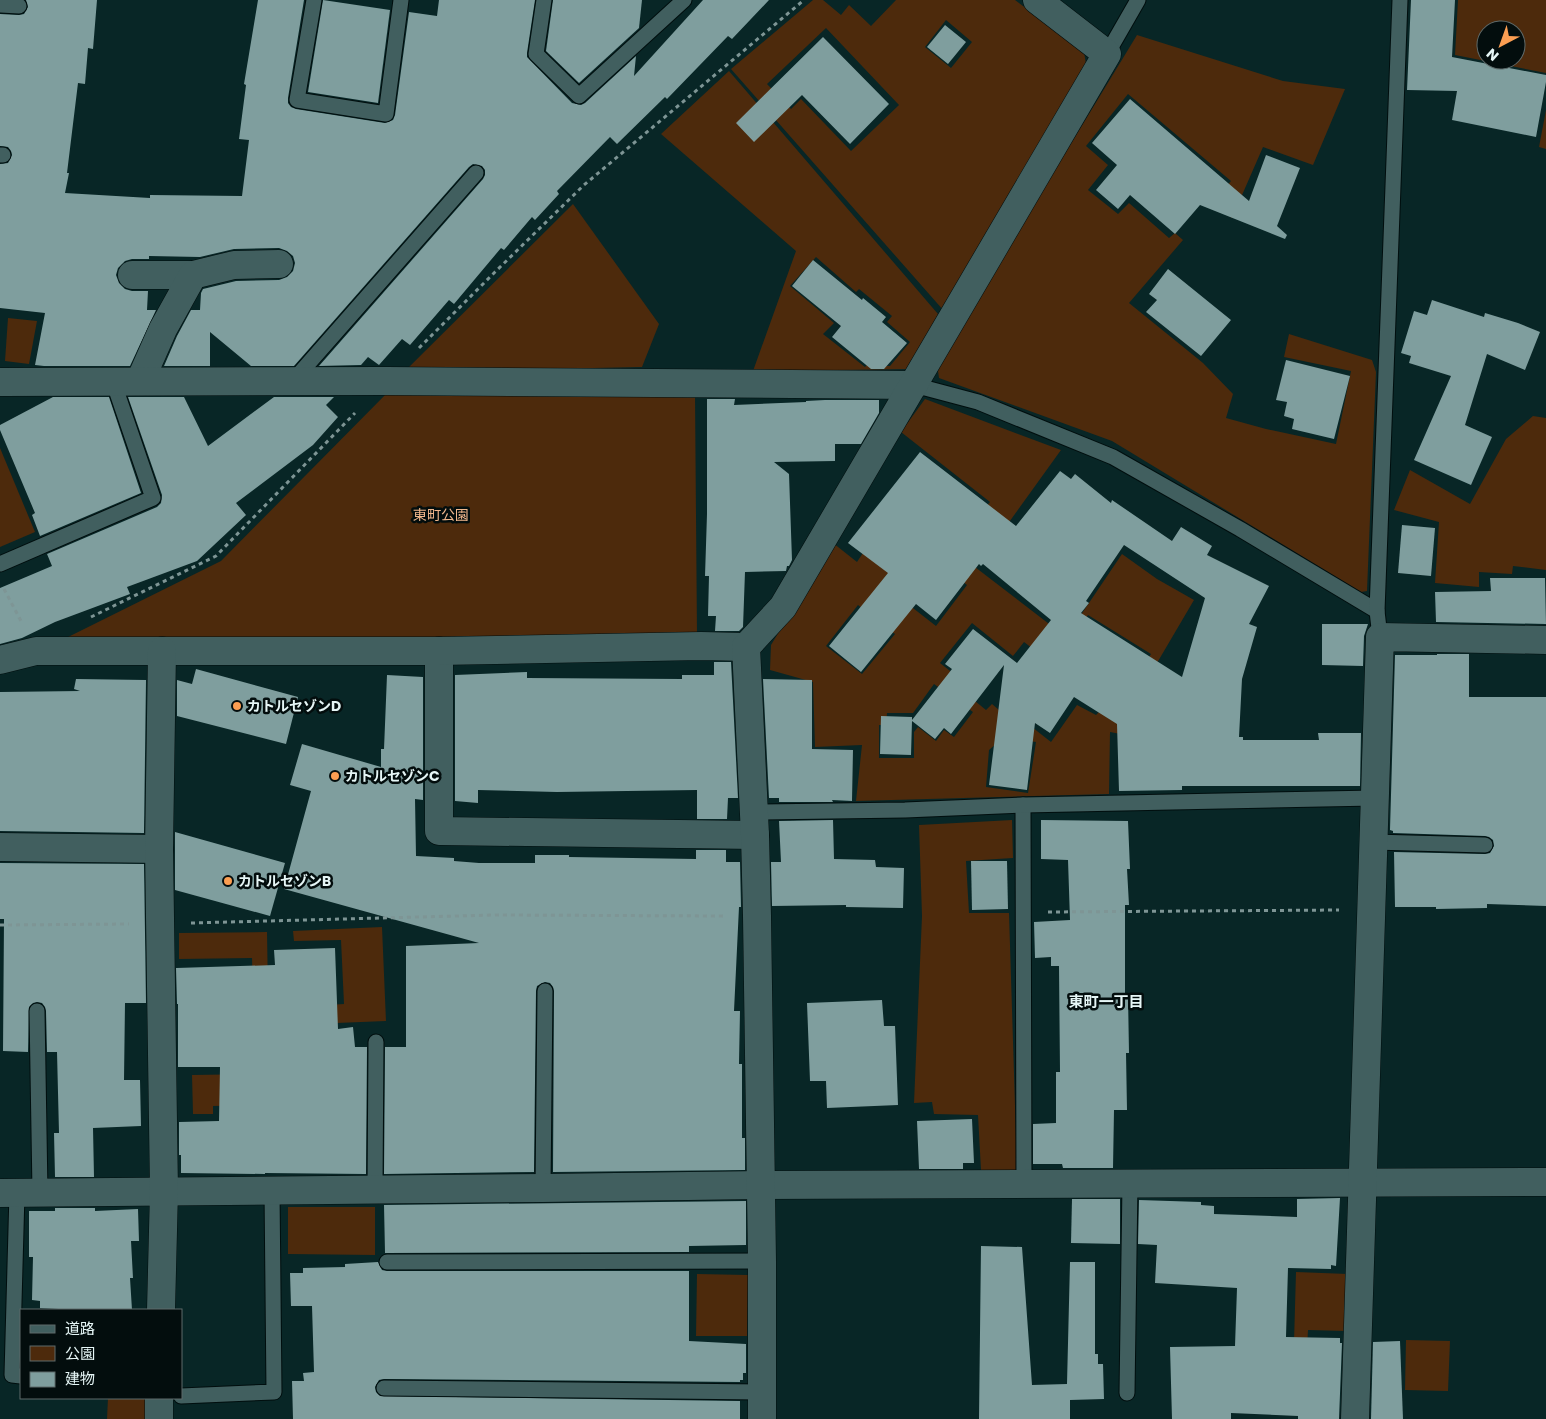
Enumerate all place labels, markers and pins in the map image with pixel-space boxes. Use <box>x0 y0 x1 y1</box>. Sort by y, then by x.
place label: カトルセゾンD <box>247 696 341 716</box>
marker: カトルセゾンD <box>231 700 243 712</box>
place label: カトルセゾンC <box>345 766 440 786</box>
marker: カトルセゾンC <box>329 770 341 782</box>
place label: カトルセゾンB <box>238 871 331 891</box>
marker: カトルセゾンB <box>222 875 234 887</box>

